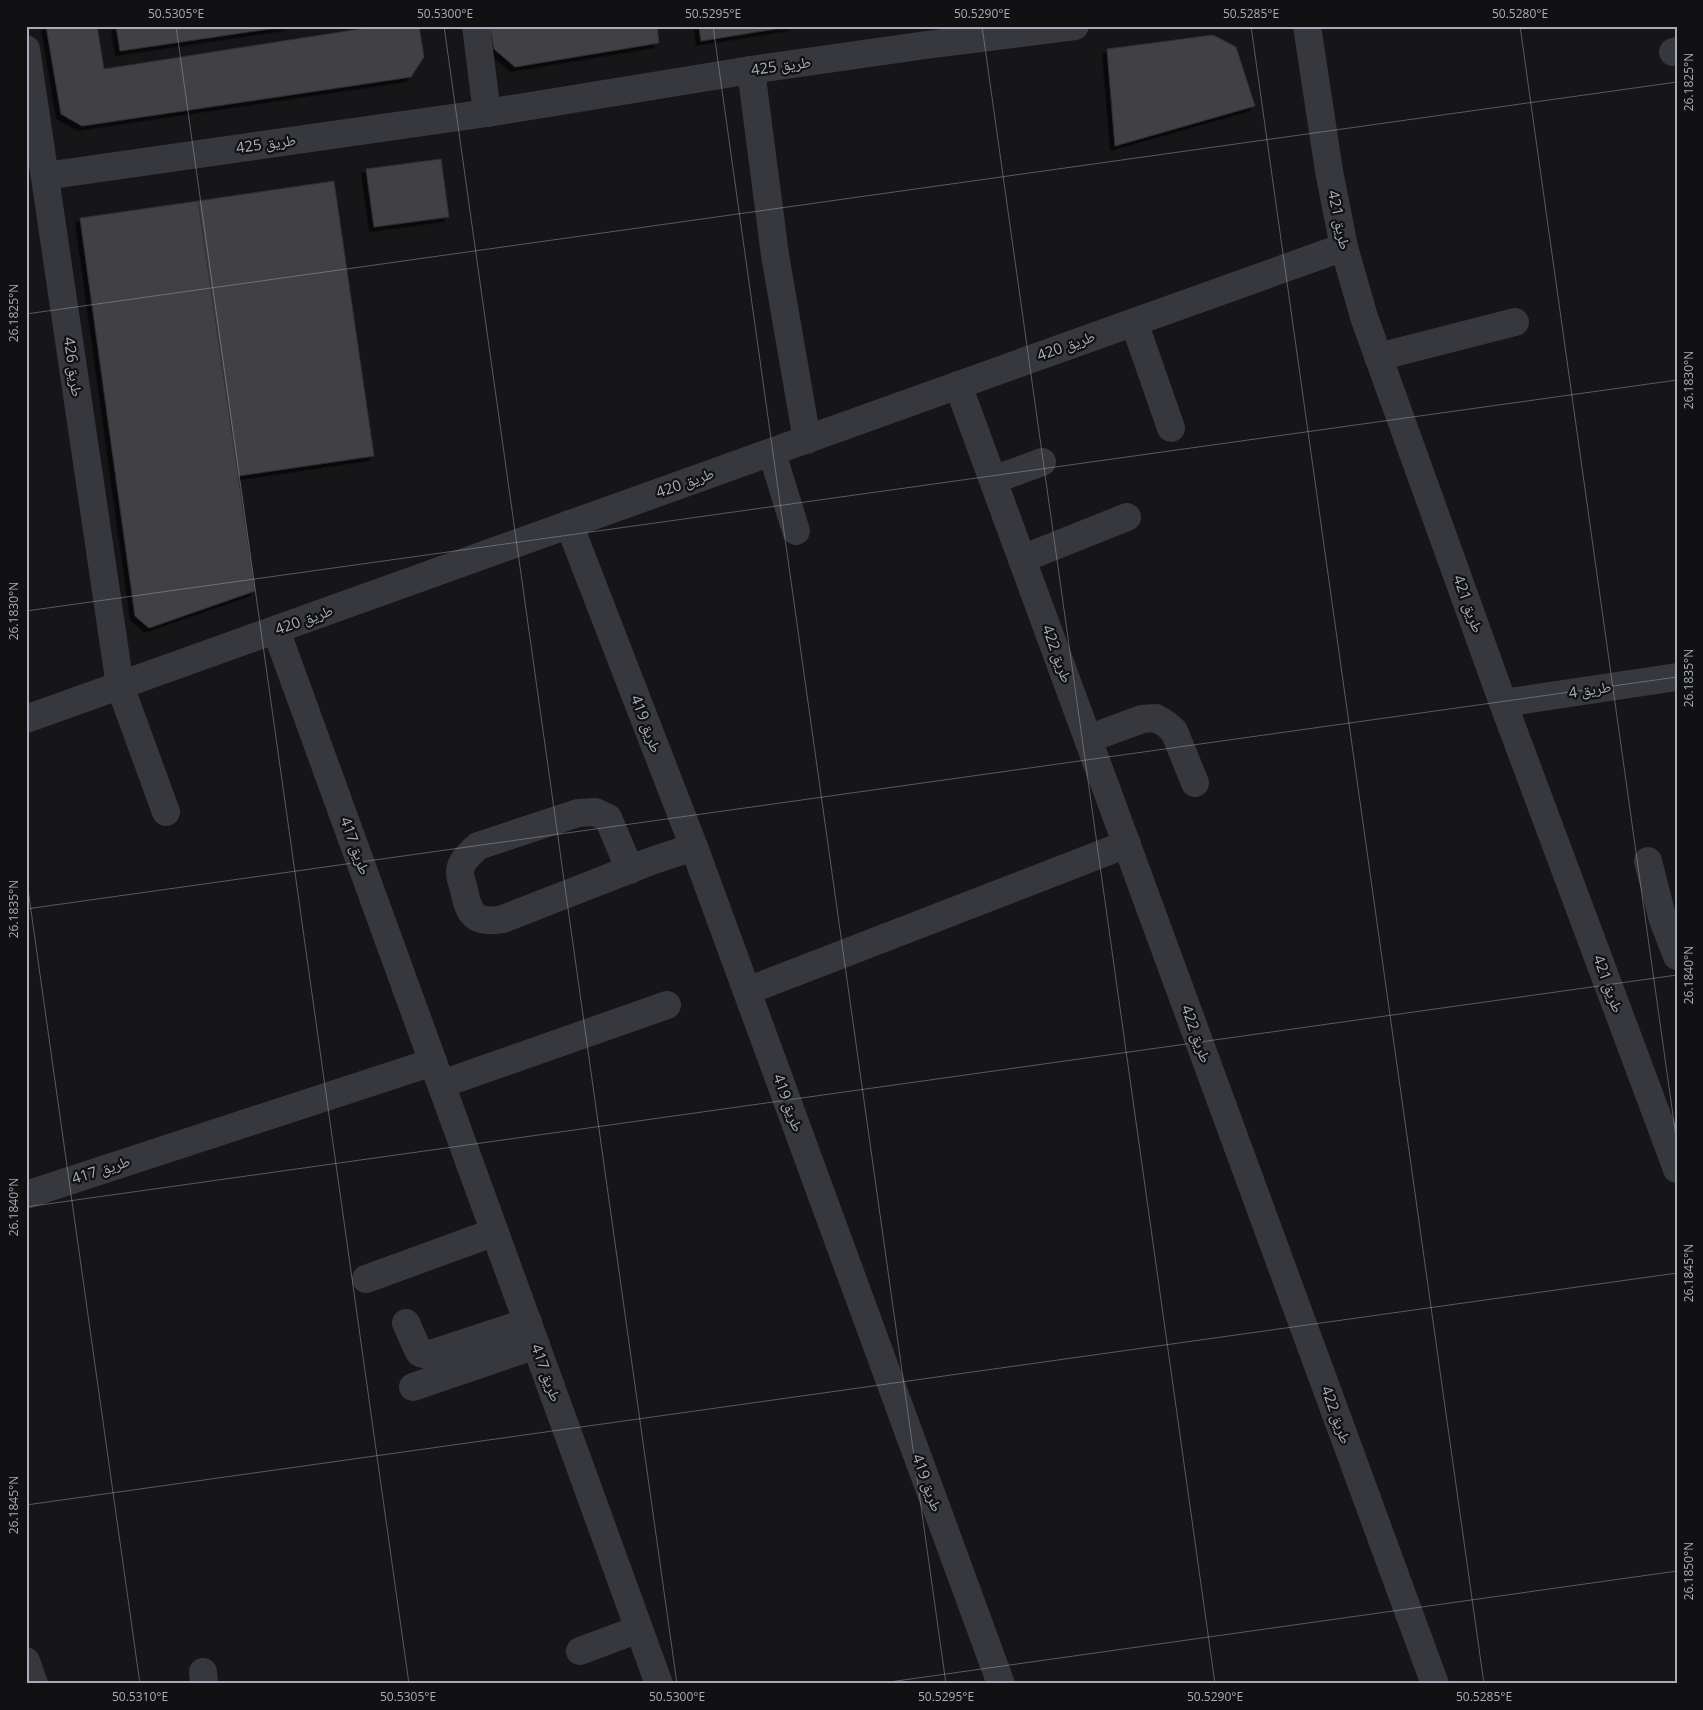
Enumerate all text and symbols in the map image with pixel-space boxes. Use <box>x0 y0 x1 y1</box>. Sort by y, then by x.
text: 50.5305°E <box>148 5 204 22</box>
text: 50.5300°E <box>417 5 473 22</box>
text: 50.5295°E <box>685 5 741 22</box>
text: 50.5290°E <box>954 5 1010 22</box>
text: 50.5285°E <box>1223 5 1279 22</box>
text: 50.5280°E <box>1492 5 1548 22</box>
street label: طريق 425 <box>750 51 812 80</box>
text: 26.1825°N <box>1680 53 1697 111</box>
street label: طريق 425 <box>235 129 297 158</box>
street label: طريق 421 <box>1323 188 1356 252</box>
text: 26.1825°N <box>5 284 22 342</box>
street label: طريق 420 <box>1034 325 1098 366</box>
street label: طريق 426 <box>59 336 88 398</box>
text: 26.1830°N <box>1680 351 1697 409</box>
street label: طريق 420 <box>653 462 717 503</box>
street label: طريق 421 <box>1448 572 1489 636</box>
text: 26.1830°N <box>5 582 22 640</box>
street label: طريق 420 <box>272 599 336 640</box>
street label: طريق 422 <box>1037 622 1078 686</box>
text: 26.1835°N <box>1680 649 1697 707</box>
street label: طريق 4 <box>1567 676 1613 703</box>
street label: طريق 419 <box>626 692 667 756</box>
street label: طريق 417 <box>335 814 376 878</box>
text: 26.1835°N <box>5 880 22 938</box>
text: 26.1840°N <box>1680 946 1697 1004</box>
street label: طريق 421 <box>1588 952 1629 1016</box>
street label: طريق 422 <box>1176 1002 1217 1066</box>
street label: طريق 419 <box>768 1071 809 1135</box>
street label: طريق 417 <box>69 1150 133 1189</box>
text: 26.1840°N <box>5 1178 22 1236</box>
text: 26.1845°N <box>1680 1244 1697 1302</box>
street label: طريق 417 <box>526 1341 567 1405</box>
street label: طريق 422 <box>1316 1383 1357 1447</box>
street label: طريق 419 <box>907 1451 948 1515</box>
text: 26.1845°N <box>5 1476 22 1534</box>
text: 26.1850°N <box>1680 1542 1697 1600</box>
text: 50.5310°E <box>112 1688 168 1705</box>
text: 50.5305°E <box>380 1688 436 1705</box>
text: 50.5300°E <box>649 1688 705 1705</box>
text: 50.5295°E <box>918 1688 974 1705</box>
text: 50.5290°E <box>1187 1688 1243 1705</box>
text: 50.5285°E <box>1456 1688 1512 1705</box>

